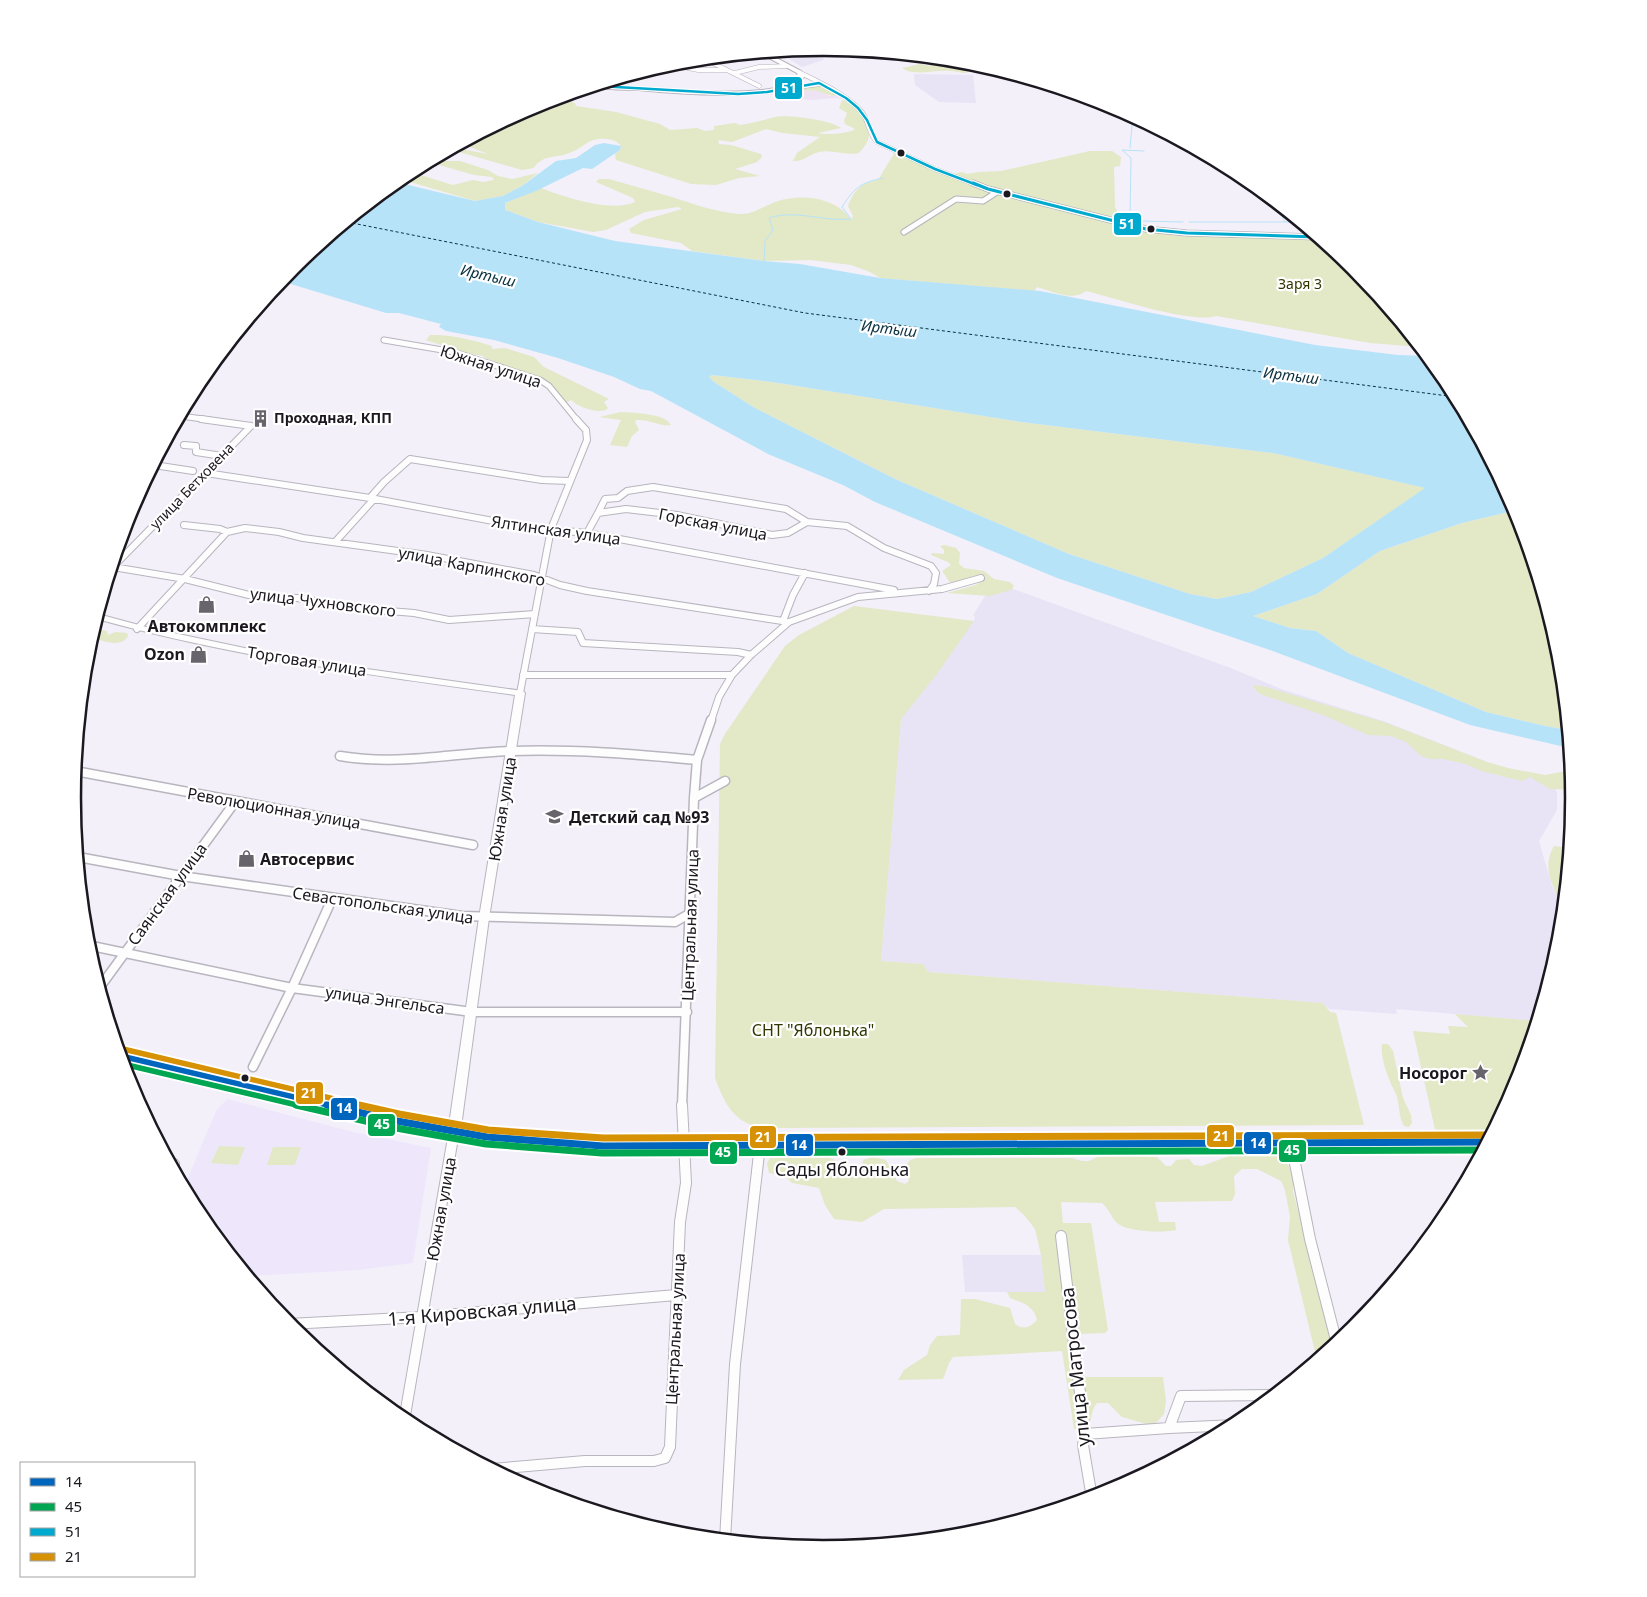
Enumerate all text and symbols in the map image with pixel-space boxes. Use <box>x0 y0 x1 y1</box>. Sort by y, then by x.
line badge: 51 <box>774 76 803 100</box>
text: 51 <box>781 78 797 97</box>
unlabelled marker <box>896 148 906 158</box>
unlabelled marker <box>1002 189 1012 199</box>
line badge: 51 <box>1113 212 1142 236</box>
text: 51 <box>1119 214 1135 233</box>
unlabelled marker <box>1146 224 1156 234</box>
water label: Иртыш <box>459 259 518 291</box>
park label: Заря 3 <box>1278 274 1322 293</box>
water label: Иртыш <box>860 315 918 341</box>
street label: Южная улица <box>437 339 545 393</box>
water label: Иртыш <box>1262 362 1320 388</box>
building icon: Проходная, КПП <box>250 408 270 428</box>
place label: Проходная, КПП <box>274 408 392 427</box>
street label: улица Бетховена <box>145 438 238 533</box>
street label: Горская улица <box>657 503 769 545</box>
street label: Ялтинская улица <box>490 510 622 550</box>
street label: улица Карпинского <box>397 541 547 591</box>
street label: улица Чухновского <box>249 582 397 622</box>
shop icon: Автокомплекс <box>197 594 217 614</box>
place label: Автокомплекс <box>148 615 266 637</box>
street label: Торговая улица <box>246 641 368 681</box>
place label: Ozon <box>144 643 185 665</box>
shop icon: Ozon <box>189 644 209 664</box>
street label: Южная улица <box>483 755 521 863</box>
street label: Революционная улица <box>186 782 362 834</box>
place label: Детский сад №93 <box>569 806 710 828</box>
school or university icon: Детский сад №93 <box>545 807 565 827</box>
street label: Саянская улица <box>122 838 212 950</box>
place label: Автосервис <box>260 848 355 870</box>
shop icon: Автосервис <box>236 849 256 869</box>
street label: Центральная улица <box>676 849 704 1001</box>
street label: Севастопольская улица <box>291 881 475 929</box>
street label: улица Энгельса <box>324 981 446 1019</box>
park label: СНТ "Яблонька" <box>752 1019 874 1041</box>
place label: Носорог <box>1399 1062 1467 1084</box>
place icon: Носорог <box>1471 1063 1491 1083</box>
unlabelled marker <box>240 1073 250 1083</box>
line badge: 21 <box>295 1081 324 1105</box>
text: 21 <box>301 1083 317 1102</box>
line badge: 14 <box>330 1097 358 1121</box>
text: 14 <box>336 1098 352 1117</box>
line badge: 45 <box>367 1113 396 1137</box>
text: 45 <box>374 1114 390 1133</box>
line badge: 21 <box>1206 1124 1235 1148</box>
line badge: 21 <box>749 1125 777 1149</box>
text: 21 <box>1213 1126 1229 1145</box>
text: 21 <box>755 1127 771 1146</box>
line badge: 14 <box>1243 1131 1272 1155</box>
line badge: 14 <box>785 1133 814 1157</box>
text: 14 <box>1250 1133 1266 1152</box>
text: 14 <box>791 1135 807 1154</box>
line badge: 45 <box>1278 1139 1307 1163</box>
text: 45 <box>1284 1140 1300 1159</box>
line badge: 45 <box>709 1141 738 1165</box>
text: 45 <box>715 1142 731 1161</box>
marker: Сады Яблонька <box>837 1147 847 1157</box>
street label: Южная улица <box>421 1155 461 1263</box>
place label: Сады Яблонька <box>775 1157 909 1181</box>
street label: Центральная улица <box>660 1252 690 1406</box>
street label: улица Матросова <box>1054 1286 1096 1448</box>
street label: 1-я Кировская улица <box>386 1290 578 1332</box>
legend <box>20 1462 195 1577</box>
text: 14 <box>65 1471 83 1491</box>
text: 45 <box>65 1496 82 1516</box>
text: 51 <box>65 1521 82 1541</box>
text: 21 <box>65 1546 82 1566</box>

